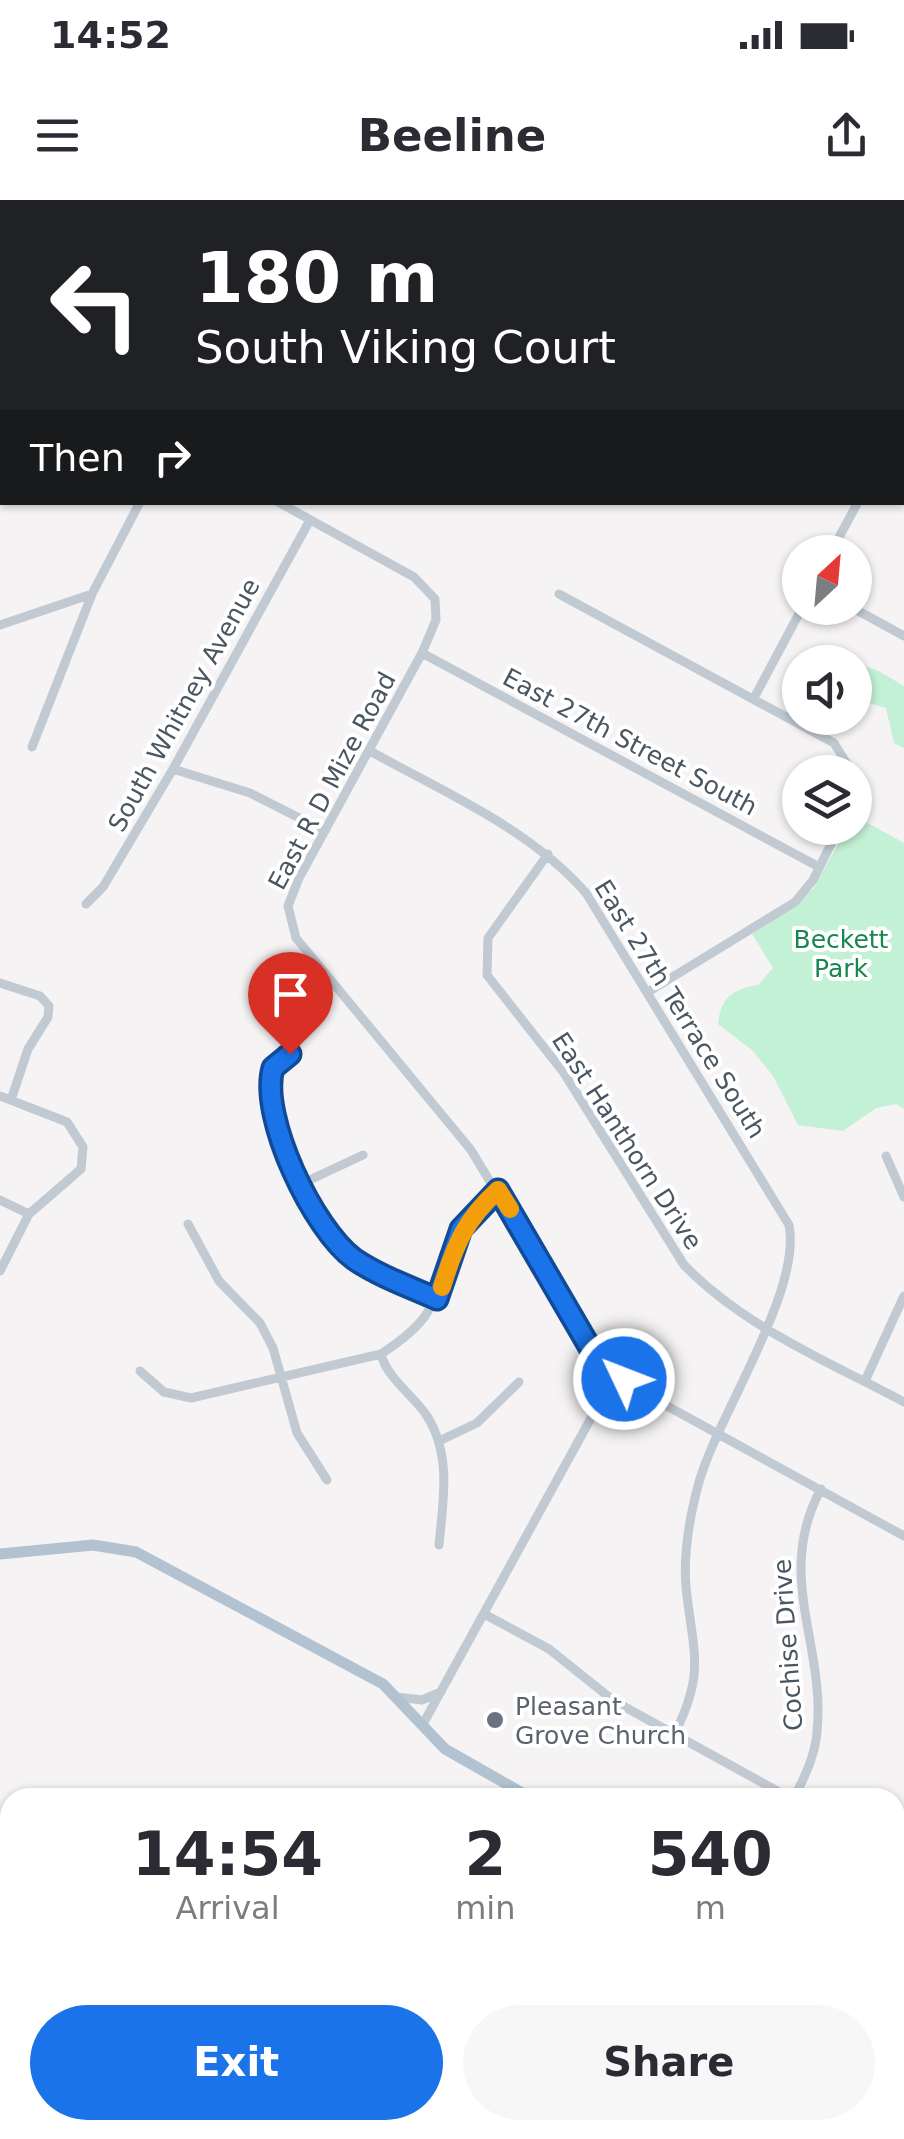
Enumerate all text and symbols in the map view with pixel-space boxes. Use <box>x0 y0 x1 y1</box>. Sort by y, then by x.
text: 14:52 <box>50 13 171 57</box>
icon: menu <box>30 108 85 163</box>
icon: share <box>819 108 874 163</box>
text: Beeline <box>358 109 546 162</box>
text: 180 m <box>195 237 438 319</box>
icon: left <box>30 240 160 370</box>
text: South Viking Court <box>195 321 616 374</box>
icon: right <box>145 430 200 485</box>
text: Then <box>30 436 125 480</box>
north arrow <box>782 535 872 625</box>
map controls <box>782 535 872 845</box>
street label: South Whitney Avenue <box>102 573 266 837</box>
button: sound <box>782 645 872 735</box>
street label: East 27th Street South <box>498 663 762 821</box>
street label: East R D Mize Road <box>262 667 402 895</box>
button: layers <box>782 755 872 845</box>
street label: East 27th Terrace South <box>589 875 771 1143</box>
park label: Beckett Park <box>794 925 889 983</box>
pin <box>248 952 333 1055</box>
icon: arrive <box>263 967 318 1022</box>
street label: East Hanthorn Drive <box>546 1027 708 1255</box>
position arrow <box>572 1327 676 1431</box>
street label: Cochise Drive <box>768 1558 808 1732</box>
place label: Pleasant Grove Church <box>515 1692 686 1750</box>
marker: Pleasant Grove Church <box>484 1709 506 1731</box>
text: 14:54 <box>132 1819 323 1889</box>
text: 2 <box>464 1819 506 1889</box>
text: 540 <box>648 1819 773 1889</box>
text: Arrival <box>176 1889 280 1927</box>
text: min <box>455 1889 516 1927</box>
text: m <box>695 1889 726 1927</box>
button: Exit <box>30 2005 443 2120</box>
button: Share <box>463 2005 875 2120</box>

